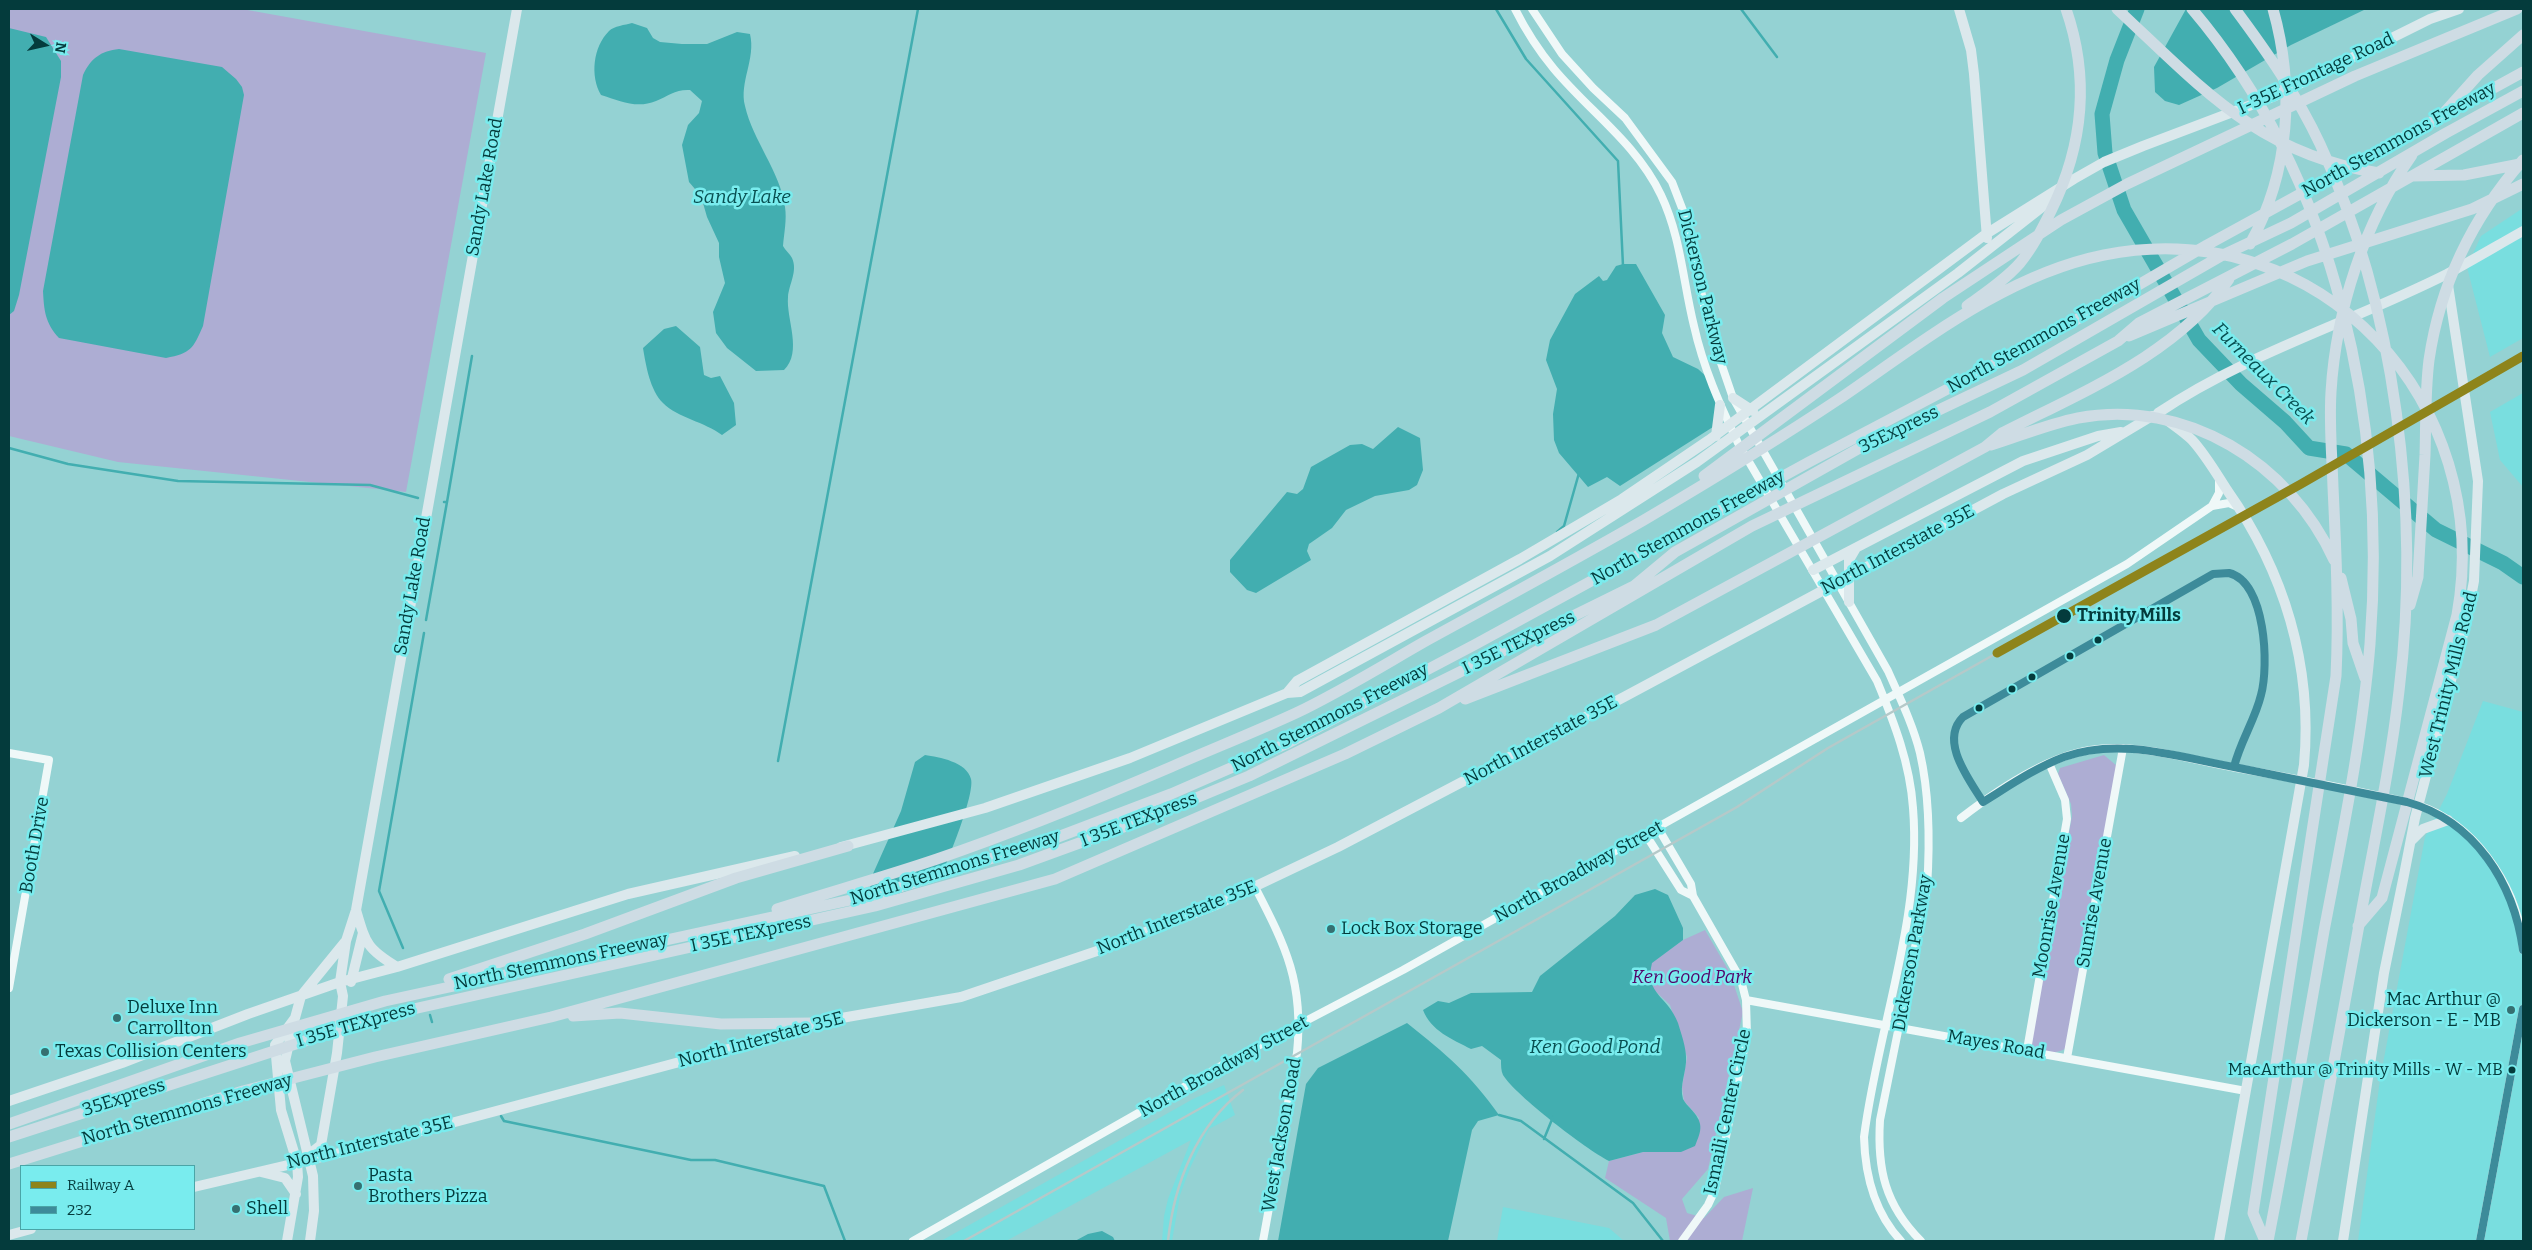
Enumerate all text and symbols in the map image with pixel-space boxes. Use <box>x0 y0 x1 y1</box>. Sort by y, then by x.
north arrow <box>20 20 70 70</box>
street label: I-35E Frontage Road <box>2235 28 2397 120</box>
text: N <box>51 41 70 54</box>
street label: North Stemmons Freeway <box>2298 78 2500 202</box>
street label: Sandy Lake Road <box>462 116 508 258</box>
water label: Sandy Lake <box>693 187 791 209</box>
street label: Dickerson Parkway <box>1672 207 1732 367</box>
street label: North Stemmons Freeway <box>1943 274 2145 398</box>
water label: Furneaux Creek <box>2207 318 2319 430</box>
street label: 35Express <box>1856 402 1942 458</box>
street label: North Stemmons Freeway <box>1587 466 1789 590</box>
street label: North Interstate 35E <box>1818 500 1978 600</box>
street label: Sandy Lake Road <box>390 515 436 657</box>
street label: West Trinity Mills Road <box>2415 590 2483 780</box>
place label: Trinity Mills <box>2077 605 2181 627</box>
street label: I 35E TEXpress <box>1459 606 1579 680</box>
marker: Trinity Mills <box>2055 607 2073 625</box>
unlabelled marker <box>2093 635 2103 645</box>
unlabelled marker <box>2065 651 2075 661</box>
street label: North Stemmons Freeway <box>1228 659 1432 777</box>
unlabelled marker <box>2027 672 2037 682</box>
unlabelled marker <box>2007 684 2017 694</box>
street label: North Interstate 35E <box>1461 691 1621 791</box>
unlabelled marker <box>1974 703 1984 713</box>
street label: I 35E TEXpress <box>1078 788 1200 852</box>
street label: Booth Drive <box>16 795 54 895</box>
street label: North Broadway Street <box>1491 816 1667 928</box>
street label: North Stemmons Freeway <box>848 826 1062 910</box>
street label: Moonrise Avenue <box>2029 832 2075 980</box>
street label: Sunrise Avenue <box>2073 836 2117 970</box>
street label: Dickerson Parkway <box>1889 873 1937 1033</box>
street label: North Interstate 35E <box>1094 876 1260 960</box>
street label: I 35E TEXpress <box>689 911 813 957</box>
place label: Lock Box Storage <box>1341 918 1483 940</box>
marker: Lock Box Storage <box>1325 923 1337 935</box>
street label: North Stemmons Freeway <box>452 929 670 995</box>
park label: Ken Good Park <box>1632 967 1752 989</box>
place label: Mac Arthur @ Dickerson - E - MB <box>2347 989 2501 1032</box>
place label: Deluxe Inn Carrollton <box>127 997 218 1040</box>
street label: I 35E TEXpress <box>294 998 418 1052</box>
marker: Mac Arthur @ Dickerson - E - MB <box>2505 1004 2517 1016</box>
street label: North Interstate 35E <box>676 1008 846 1072</box>
street label: North Broadway Street <box>1136 1011 1312 1123</box>
marker: Deluxe Inn Carrollton <box>111 1012 123 1024</box>
street label: Mayes Road <box>1946 1026 2046 1064</box>
street label: Ismaili Center Circle <box>1700 1027 1756 1197</box>
water label: Ken Good Pond <box>1529 1037 1661 1059</box>
place label: Texas Collision Centers <box>55 1041 247 1063</box>
marker: Texas Collision Centers <box>39 1046 51 1058</box>
street label: West Jackson Road <box>1258 1056 1306 1214</box>
place label: MacArthur @ Trinity Mills - W - MB <box>2228 1060 2503 1080</box>
marker: MacArthur @ Trinity Mills - W - MB <box>2507 1065 2517 1075</box>
street label: North Stemmons Freeway <box>79 1070 295 1150</box>
street label: 35Express <box>80 1075 168 1121</box>
street label: North Interstate 35E <box>285 1112 455 1174</box>
legend <box>20 1165 195 1230</box>
place label: Pasta Brothers Pizza <box>368 1165 488 1208</box>
text: Railway A <box>67 1176 134 1194</box>
marker: Pasta Brothers Pizza <box>352 1180 364 1192</box>
place label: Shell <box>246 1198 288 1220</box>
text: 232 <box>67 1201 92 1219</box>
marker: Shell <box>230 1203 242 1215</box>

